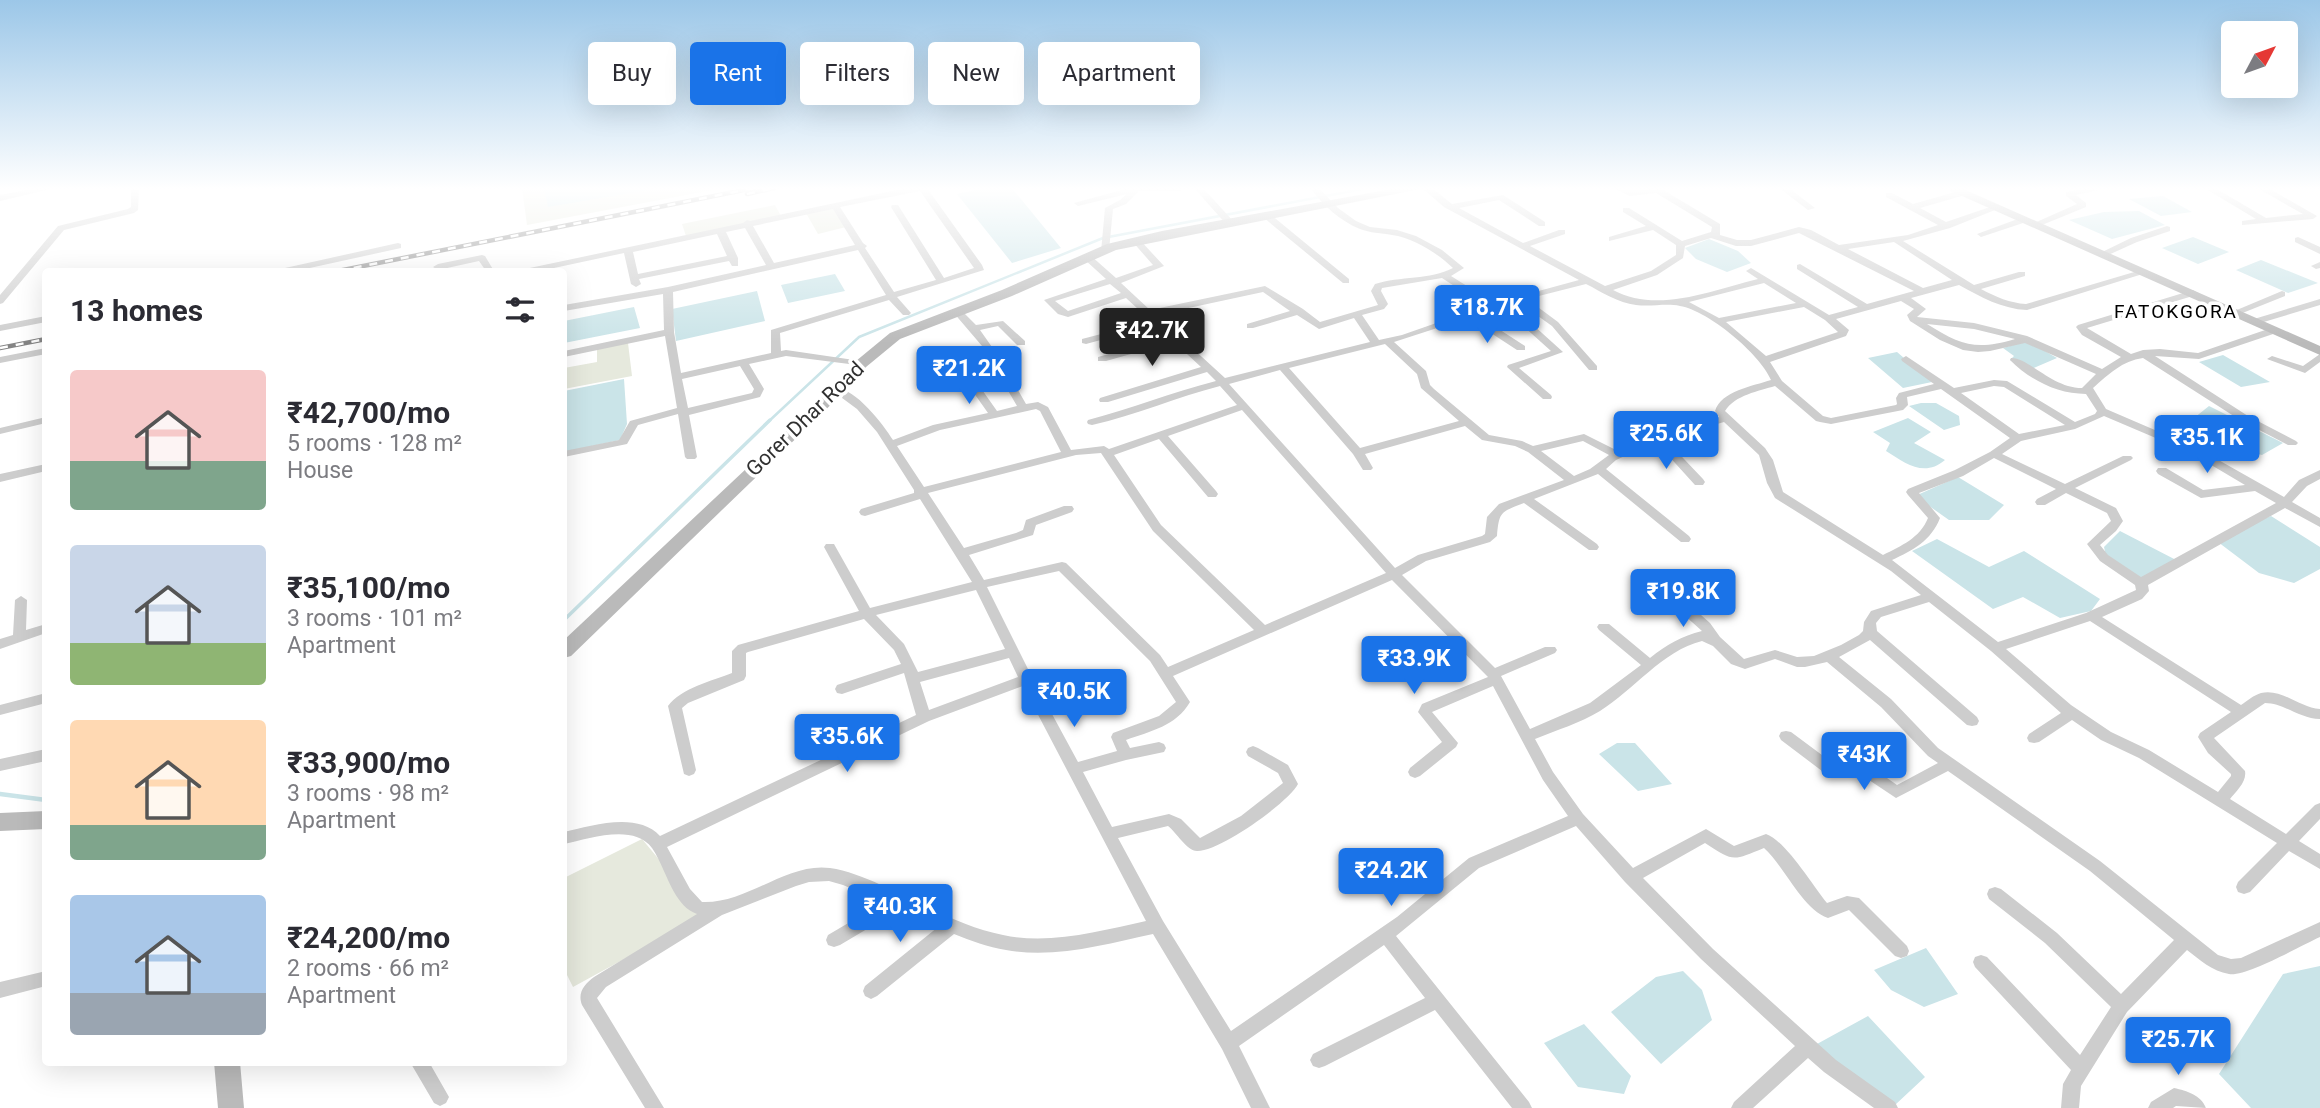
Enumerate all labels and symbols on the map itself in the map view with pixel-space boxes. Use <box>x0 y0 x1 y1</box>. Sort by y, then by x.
north arrow <box>2221 21 2298 98</box>
pin: ₹18.7K <box>1430 286 1544 345</box>
district label: FATOKGORA <box>2114 300 2238 323</box>
pin: ₹42.7K <box>1095 308 1209 368</box>
pin: ₹21.2K <box>912 346 1026 406</box>
street label: Gorer Dhar Road <box>741 357 869 481</box>
pin: ₹25.6K <box>1609 412 1723 471</box>
pin: ₹35.1K <box>2150 416 2264 475</box>
pin: ₹19.8K <box>1626 570 1740 629</box>
pin: ₹33.9K <box>1357 636 1471 696</box>
pin: ₹40.5K <box>1017 670 1131 729</box>
pin: ₹35.6K <box>790 714 904 774</box>
pin: ₹43K <box>1823 732 1905 792</box>
pin: ₹24.2K <box>1334 848 1448 908</box>
pin: ₹40.3K <box>843 884 957 944</box>
pin: ₹25.7K <box>2121 1018 2235 1077</box>

